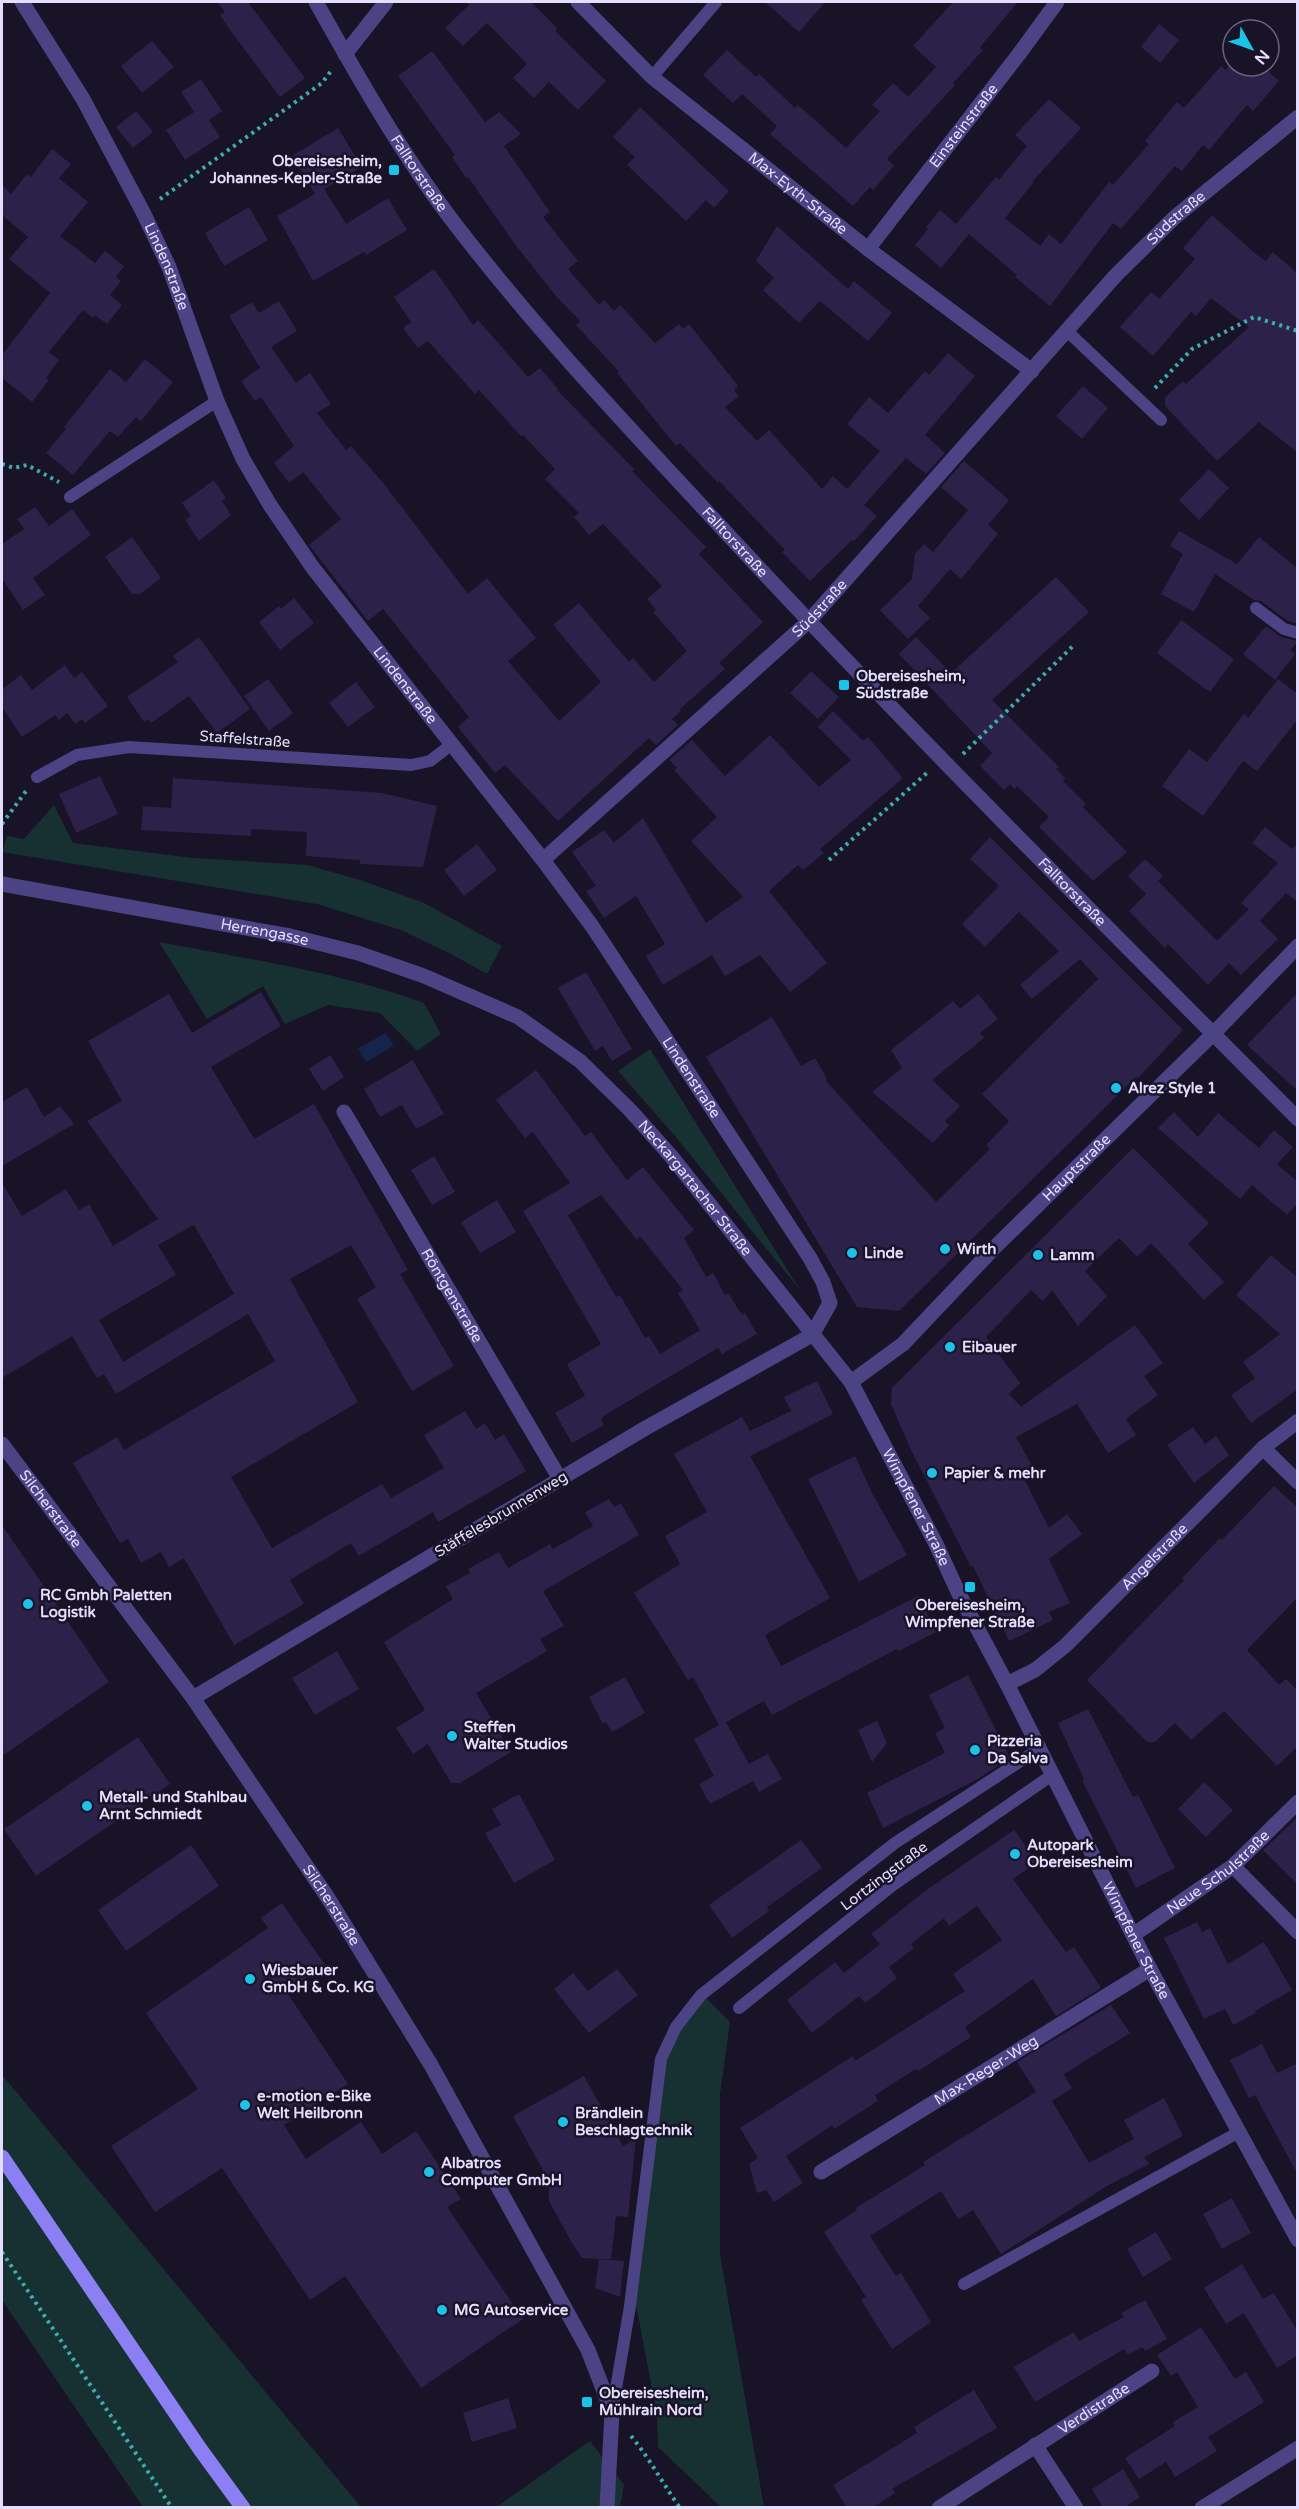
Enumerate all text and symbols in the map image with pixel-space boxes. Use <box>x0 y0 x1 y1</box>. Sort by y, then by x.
north arrow <box>1221 18 1281 78</box>
text: N <box>1250 46 1274 68</box>
street label: Einsteinstraße <box>925 80 1002 171</box>
street label: Falltorstraße <box>387 131 452 215</box>
street label: Max-Eyth-Straße <box>745 148 851 238</box>
place label: Obereisesheim, Johannes-Kepler-Straße <box>209 152 383 188</box>
marker: Obereisesheim, Johannes-Kepler-Straße <box>387 163 401 177</box>
street label: Südstraße <box>1143 187 1209 249</box>
street label: Lindenstraße <box>140 220 193 313</box>
street label: Falltorstraße <box>698 503 772 581</box>
street label: Südstraße <box>788 576 851 641</box>
street label: Lindenstraße <box>369 643 441 727</box>
place label: Obereisesheim, Südstraße <box>856 667 966 702</box>
marker: Obereisesheim, Südstraße <box>837 678 851 692</box>
street label: Staffelstraße <box>199 727 291 751</box>
street label: Falltorstraße <box>1034 854 1110 930</box>
street label: Herrengasse <box>219 915 311 949</box>
street label: Lindenstraße <box>658 1034 725 1121</box>
place label: Alrez Style 1 <box>1128 1079 1216 1098</box>
marker: Alrez Style 1 <box>1109 1081 1123 1095</box>
street label: Neckargartacher Straße <box>634 1117 756 1259</box>
street label: Hauptstraße <box>1038 1130 1114 1205</box>
place label: Wirth <box>957 1240 996 1258</box>
marker: Wirth <box>938 1242 952 1256</box>
place label: Linde <box>864 1244 904 1262</box>
street label: Röntgenstraße <box>417 1245 487 1346</box>
marker: Linde <box>845 1246 859 1260</box>
place label: Lamm <box>1050 1246 1095 1264</box>
marker: Lamm <box>1031 1248 1045 1262</box>
place label: Eibauer <box>962 1338 1017 1356</box>
marker: Eibauer <box>943 1340 957 1354</box>
street label: Wimpfener Straße <box>879 1446 954 1569</box>
place label: Papier & mehr <box>944 1464 1046 1483</box>
street label: Silcherstraße <box>16 1466 86 1551</box>
marker: Papier & mehr <box>925 1466 939 1480</box>
street label: Stäffelesbrunnenweg <box>431 1467 571 1561</box>
street label: Angelstraße <box>1117 1520 1191 1594</box>
marker: Obereisesheim, Wimpfener Straße <box>963 1580 977 1594</box>
place label: RC Gmbh Paletten Logistik <box>40 1586 172 1622</box>
place label: Obereisesheim, Wimpfener Straße <box>905 1596 1035 1632</box>
marker: RC Gmbh Paletten Logistik <box>21 1597 35 1611</box>
place label: Steffen Walter Studios <box>464 1718 568 1753</box>
marker: Steffen Walter Studios <box>445 1729 459 1743</box>
place label: Pizzeria Da Salva <box>987 1732 1048 1767</box>
marker: Pizzeria Da Salva <box>968 1743 982 1757</box>
place label: Metall- und Stahlbau Arnt Schmiedt <box>99 1788 247 1823</box>
marker: Metall- und Stahlbau Arnt Schmiedt <box>80 1799 94 1813</box>
street label: Neue Schulstraße <box>1163 1826 1273 1918</box>
place label: Autopark Obereisesheim <box>1027 1836 1133 1871</box>
street label: Lortzingstraße <box>837 1838 931 1914</box>
marker: Autopark Obereisesheim <box>1008 1847 1022 1861</box>
street label: Silcherstraße <box>299 1861 364 1949</box>
street label: Wimpfener Straße <box>1099 1879 1174 2002</box>
place label: Wiesbauer GmbH & Co. KG <box>262 1961 374 1996</box>
marker: Wiesbauer GmbH & Co. KG <box>243 1972 257 1986</box>
street label: Max-Reger-Weg <box>931 2031 1041 2109</box>
place label: e-motion e-Bike Welt Heilbronn <box>257 2087 372 2122</box>
marker: e-motion e-Bike Welt Heilbronn <box>238 2098 252 2112</box>
place label: Brändlein Beschlagtechnik <box>575 2104 692 2140</box>
marker: Brändlein Beschlagtechnik <box>556 2115 570 2129</box>
place label: Albatros Computer GmbH <box>441 2154 562 2190</box>
marker: Albatros Computer GmbH <box>422 2165 436 2179</box>
place label: MG Autoservice <box>454 2301 569 2319</box>
marker: MG Autoservice <box>435 2303 449 2317</box>
street label: Verdistraße <box>1055 2379 1133 2438</box>
place label: Obereisesheim, Mühlrain Nord <box>599 2384 709 2419</box>
marker: Obereisesheim, Mühlrain Nord <box>580 2395 594 2409</box>

